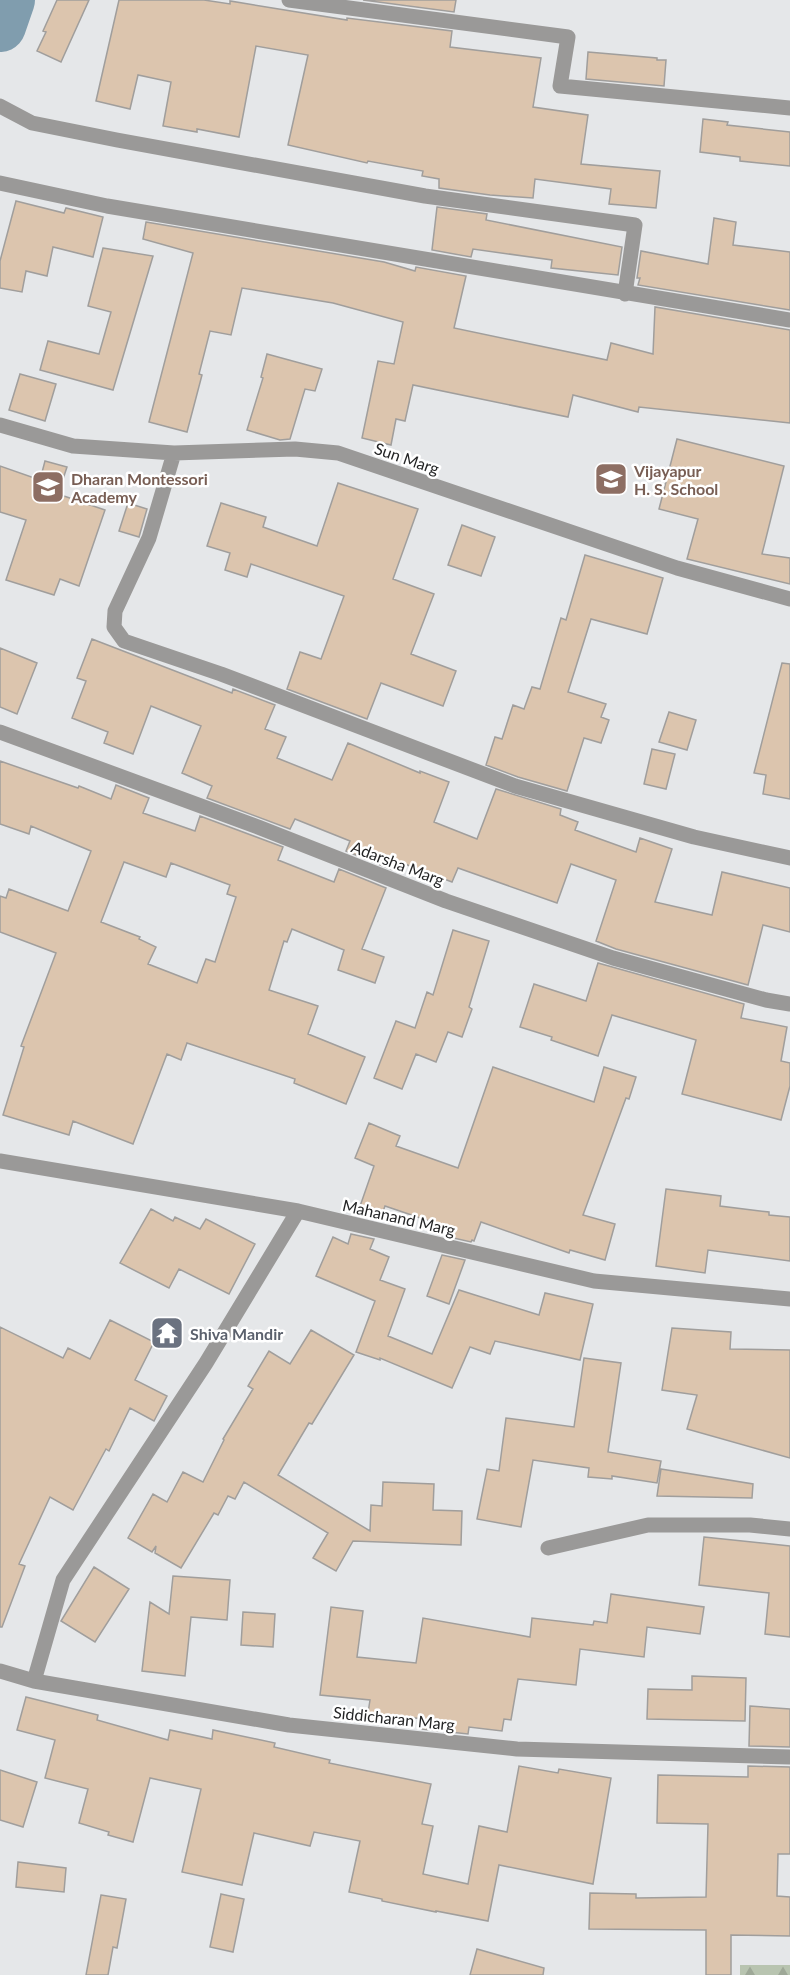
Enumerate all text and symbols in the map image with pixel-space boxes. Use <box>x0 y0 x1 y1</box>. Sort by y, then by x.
street label: Sun Marg <box>372 438 442 478</box>
school or university icon: Vijayapur H. S. School <box>593 461 629 497</box>
place label: Vijayapur H. S. School <box>633 461 718 498</box>
school or university icon: Dharan Montessori Academy <box>30 469 66 505</box>
place label: Dharan Montessori Academy <box>70 469 208 506</box>
street label: Adarsha Marg <box>349 837 447 889</box>
street label: Mahanand Marg <box>341 1195 457 1239</box>
temple icon: Shiva Mandir <box>149 1315 185 1351</box>
place label: Shiva Mandir <box>190 1324 283 1343</box>
street label: Siddicharan Marg <box>332 1702 456 1734</box>

